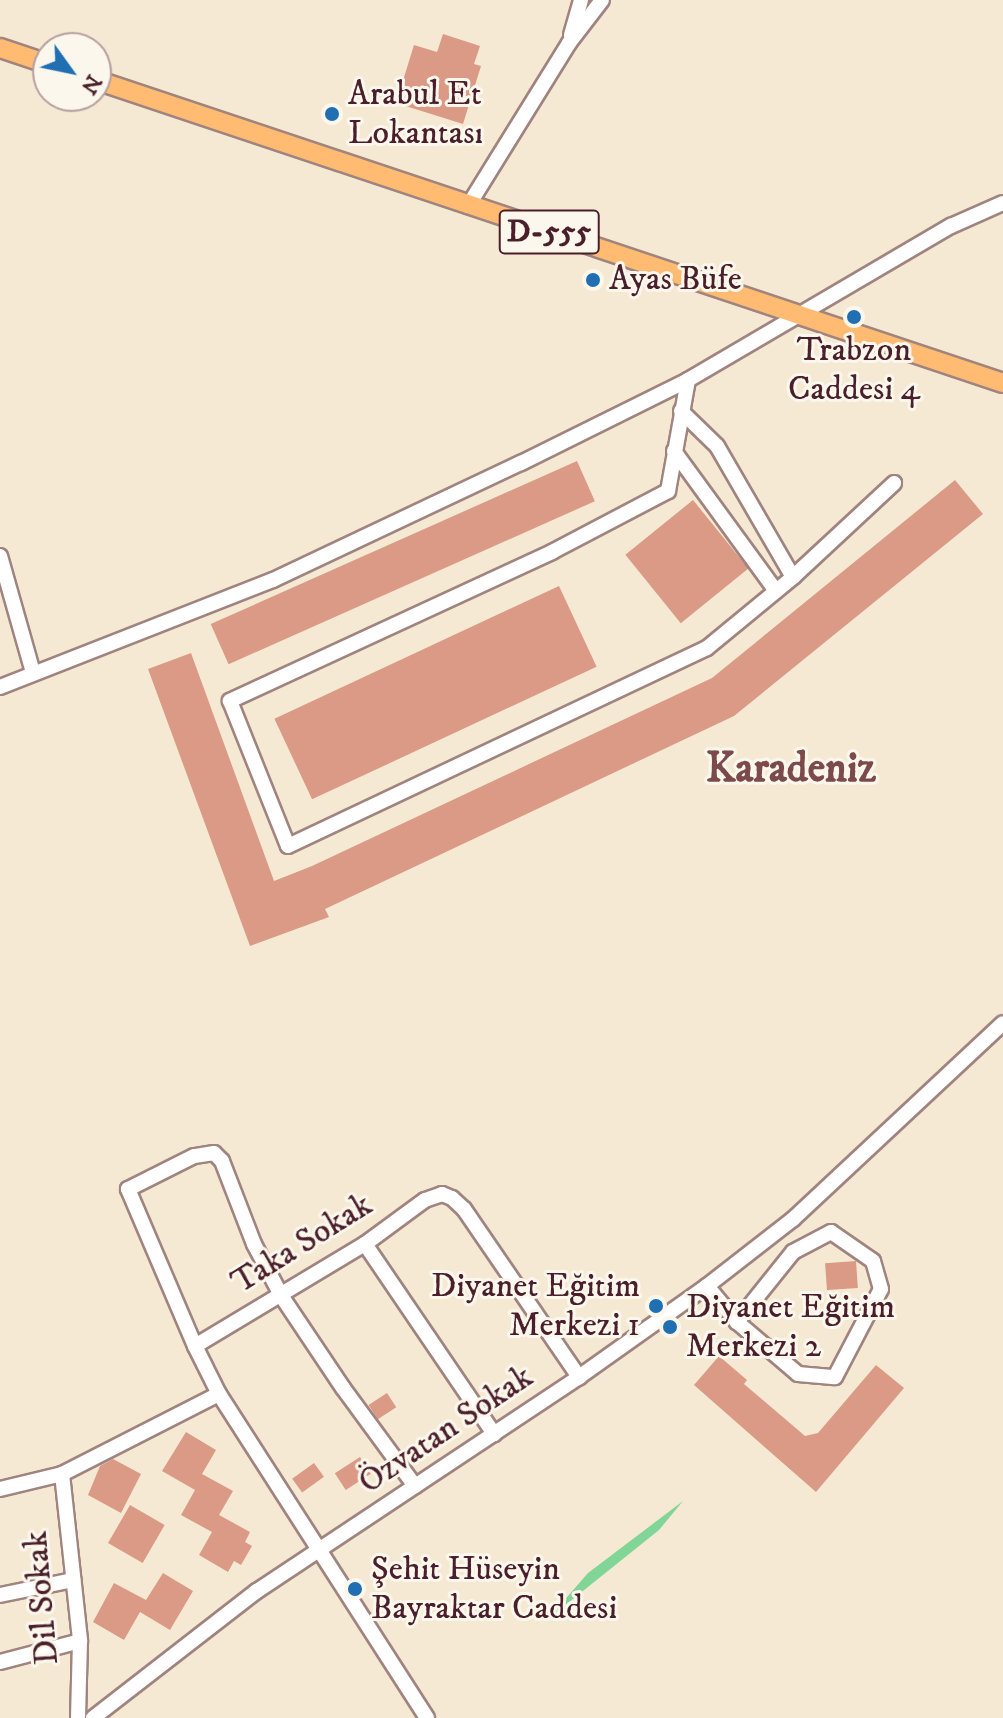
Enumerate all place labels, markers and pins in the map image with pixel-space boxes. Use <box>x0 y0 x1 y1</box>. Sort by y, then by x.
place label: Arabul Et Lokantası <box>348 74 483 154</box>
marker: Arabul Et Lokantası <box>323 105 341 123</box>
place label: Ayas Büfe <box>609 260 742 300</box>
marker: Ayas Büfe <box>584 271 602 289</box>
marker: Trabzon Caddesi 4 <box>845 308 863 326</box>
place label: Trabzon Caddesi 4 <box>788 330 920 410</box>
place label: Diyanet Eğitim Merkezi 1 <box>431 1266 640 1346</box>
place label: Diyanet Eğitim Merkezi 2 <box>686 1287 895 1366</box>
marker: Diyanet Eğitim Merkezi 1 <box>647 1297 665 1315</box>
marker: Diyanet Eğitim Merkezi 2 <box>661 1318 679 1336</box>
place label: Şehit Hüseyin Bayraktar Caddesi <box>371 1549 617 1628</box>
marker: Şehit Hüseyin Bayraktar Caddesi <box>346 1580 364 1598</box>

